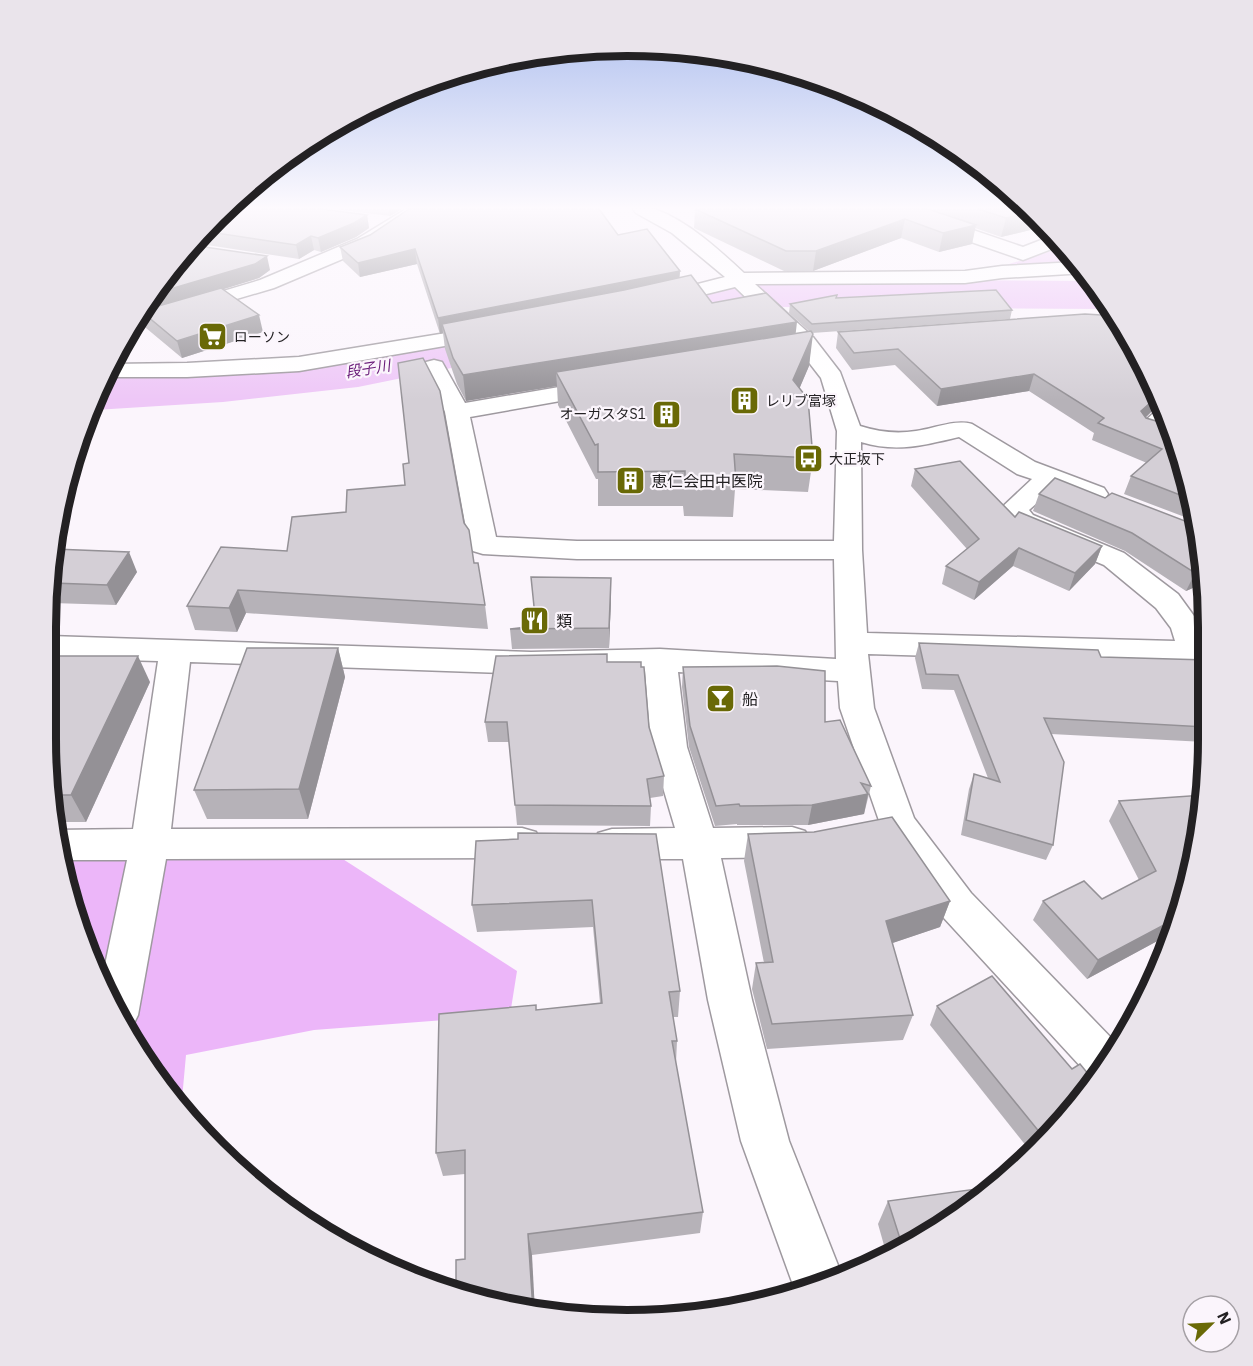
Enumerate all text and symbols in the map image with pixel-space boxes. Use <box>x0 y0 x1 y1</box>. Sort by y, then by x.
supermarket icon: ローソン <box>197 321 229 353</box>
place label: ローソン <box>234 328 290 346</box>
water label: 段子川 <box>344 355 394 381</box>
building icon: レリブ富塚 <box>729 385 761 417</box>
place label: レリブ富塚 <box>766 392 836 410</box>
building icon: オーガスタS1 <box>651 398 683 430</box>
place label: オーガスタS1 <box>559 405 646 423</box>
bus stop icon: 大正坂下 <box>792 443 824 475</box>
place label: 大正坂下 <box>829 450 885 468</box>
building icon: 恵仁会田中医院 <box>614 465 646 497</box>
place label: 恵仁会田中医院 <box>651 471 763 491</box>
restaurant icon: 類 <box>519 605 551 637</box>
place label: 類 <box>556 611 572 631</box>
bar icon: 船 <box>705 683 737 715</box>
place label: 船 <box>742 689 758 709</box>
north arrow <box>1181 1294 1241 1354</box>
text: N <box>1213 1309 1236 1327</box>

